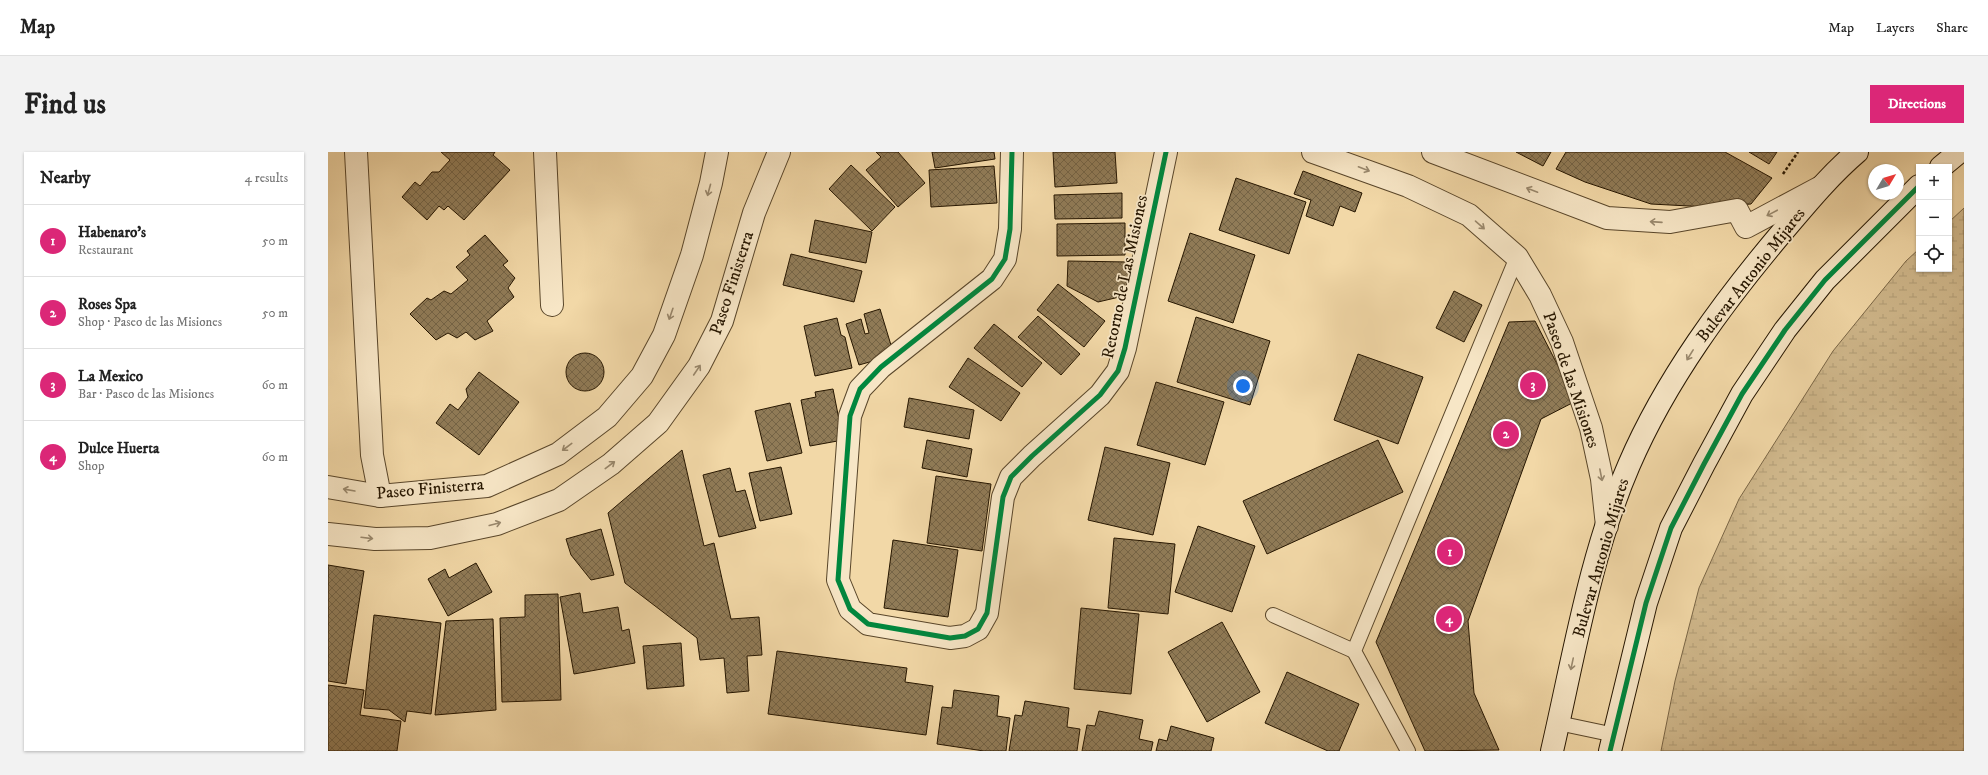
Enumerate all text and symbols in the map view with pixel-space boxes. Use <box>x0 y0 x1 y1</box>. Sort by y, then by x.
text: Map <box>20 16 55 39</box>
text: Map <box>1828 19 1854 37</box>
text: Layers <box>1876 19 1914 37</box>
text: Share <box>1936 19 1968 37</box>
button: Directions <box>1870 85 1964 123</box>
text: Find us <box>24 87 106 122</box>
north arrow <box>1868 164 1904 200</box>
map controls <box>1916 164 1952 272</box>
button: + <box>1916 164 1952 200</box>
one-way arrow <box>1357 166 1369 174</box>
text: Nearby <box>40 167 90 189</box>
text: 4 results <box>245 170 288 186</box>
one-way arrow <box>705 183 713 196</box>
one-way arrow <box>1526 185 1538 193</box>
street label: Retorno de Las Misiones <box>1097 193 1153 361</box>
button: − <box>1916 200 1952 236</box>
street label: Bulevar Antonio Mijares <box>1692 203 1811 347</box>
one-way arrow <box>1766 210 1778 217</box>
one-way arrow <box>1650 218 1663 225</box>
one-way arrow <box>1475 220 1485 229</box>
text: Habenaro's <box>78 223 146 242</box>
street label: Paseo Finisterra <box>705 228 759 338</box>
text: 1 <box>51 233 55 249</box>
text: 50 m <box>262 233 288 249</box>
button: locate <box>1916 236 1952 272</box>
text: Restaurant <box>78 242 134 258</box>
text: Roses Spa <box>78 295 136 314</box>
text: 2 <box>50 305 56 321</box>
text: 50 m <box>262 305 288 321</box>
one-way arrow <box>667 308 675 320</box>
street label: Paseo de las Misiones <box>1537 309 1605 451</box>
text: Shop · Paseo de las Misiones <box>78 314 222 330</box>
one-way arrow <box>1686 349 1694 361</box>
one-way arrow <box>693 364 701 375</box>
text: La Mexico <box>78 367 143 386</box>
pin: 3 <box>1520 370 1546 400</box>
your location <box>1233 376 1253 396</box>
text: 3 <box>51 377 55 393</box>
text: 60 m <box>262 377 288 393</box>
text: Bar · Paseo de las Misiones <box>78 386 214 402</box>
pin: 2 <box>1493 419 1519 449</box>
text: Dulce Huerta <box>78 439 159 458</box>
one-way arrow <box>562 443 573 451</box>
text: 4 <box>49 449 57 465</box>
text: 60 m <box>262 449 288 465</box>
text: Shop <box>78 458 104 474</box>
one-way arrow <box>604 461 615 469</box>
one-way arrow <box>1597 468 1605 481</box>
street label: Paseo Finisterra <box>375 473 485 505</box>
street label: Bulevar Antonio Mijares <box>1568 476 1634 640</box>
one-way arrow <box>343 486 356 494</box>
one-way arrow <box>488 520 501 527</box>
one-way arrow <box>360 534 373 542</box>
pin: 1 <box>1437 537 1463 567</box>
pin: 4 <box>1436 604 1462 634</box>
one-way arrow <box>1567 657 1575 670</box>

